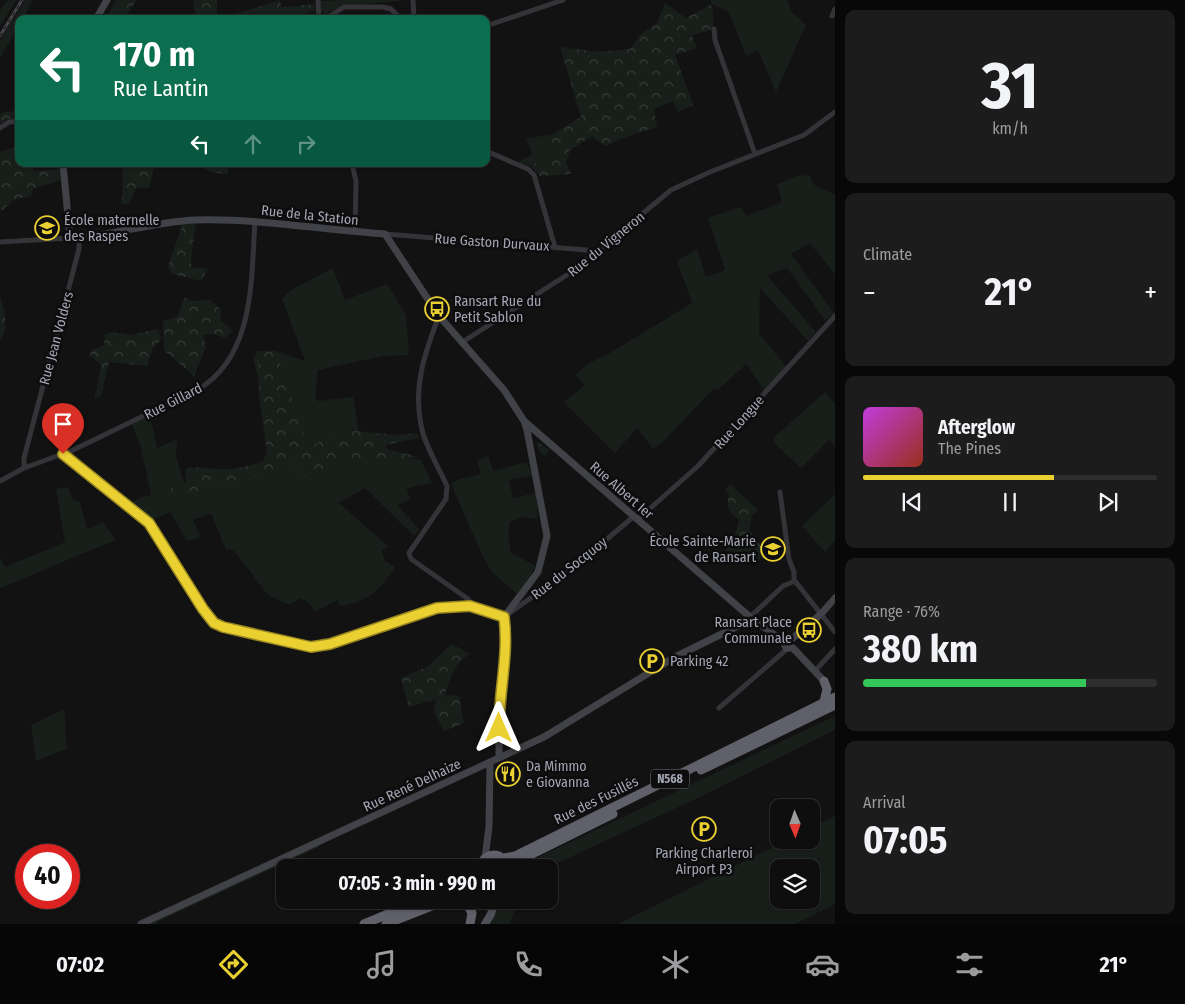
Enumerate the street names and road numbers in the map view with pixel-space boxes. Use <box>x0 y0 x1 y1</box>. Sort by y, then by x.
street label: Rue de la Station <box>260 202 359 229</box>
street label: Rue du Vigneron <box>564 208 648 281</box>
street label: Rue Gaston Durvaux <box>434 230 551 255</box>
street label: Rue Jean Volders <box>36 289 77 387</box>
street label: Rue Gillard <box>141 380 205 423</box>
street label: Rue Longue <box>711 392 768 453</box>
street label: Rue Albert Ier <box>586 458 657 523</box>
street label: Rue du Socquoy <box>528 533 611 603</box>
street label: Rue René Delhaize <box>361 755 464 816</box>
road number: N568 <box>651 770 689 789</box>
street label: Rue des Fusillés <box>551 773 641 828</box>

